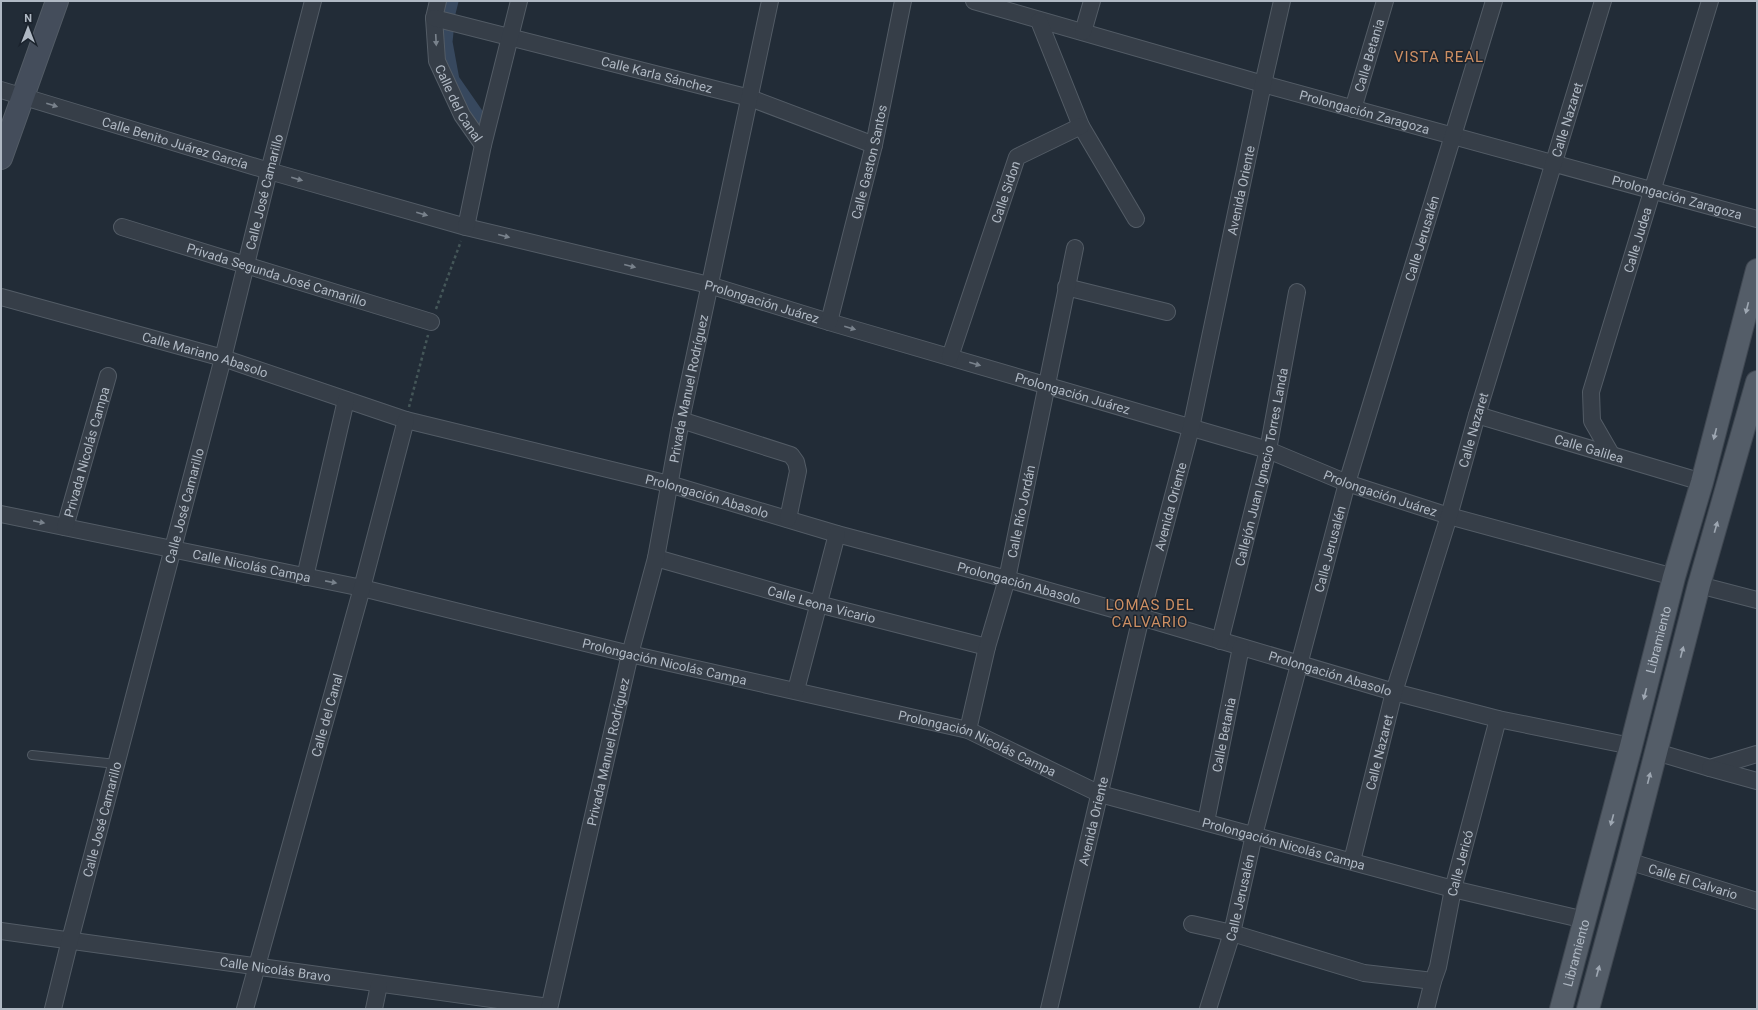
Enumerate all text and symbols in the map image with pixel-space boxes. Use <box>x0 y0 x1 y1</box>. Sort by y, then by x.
north arrow <box>8 8 48 48</box>
text: N <box>24 12 32 25</box>
street label: Calle Betania <box>1351 17 1387 94</box>
one-way arrow <box>432 34 439 46</box>
district label: VISTA REAL <box>1394 48 1484 66</box>
street label: Calle Karla Sánchez <box>600 53 715 96</box>
street label: Calle del Canal <box>432 62 486 145</box>
street label: Calle Nazaret <box>1548 81 1585 159</box>
street label: Prolongación Zaragoza <box>1298 87 1431 137</box>
one-way arrow <box>46 102 58 108</box>
street label: Calle Gaston Santos <box>848 103 889 221</box>
street label: Calle Benito Juárez García <box>100 114 250 172</box>
street label: Calle José Camarillo <box>242 132 286 251</box>
street label: Avenida Oriente <box>1224 144 1257 236</box>
street label: Calle Sidon <box>988 159 1023 225</box>
street label: Prolongación Zaragoza <box>1610 172 1744 222</box>
one-way arrow <box>291 176 303 182</box>
street label: Calle Jerusalén <box>1401 194 1442 283</box>
street label: Calle Judea <box>1620 205 1654 275</box>
one-way arrow <box>416 212 428 218</box>
one-way arrow <box>498 233 510 239</box>
street label: Privada Segunda José Camarillo <box>185 240 369 309</box>
one-way arrow <box>624 264 637 270</box>
street label: Prolongación Juárez <box>703 277 822 326</box>
one-way arrow <box>1744 302 1750 314</box>
street label: Privada Manuel Rodríguez <box>666 313 711 464</box>
one-way arrow <box>844 325 856 331</box>
street label: Calle Mariano Abasolo <box>140 329 270 380</box>
one-way arrow <box>969 361 981 367</box>
street label: Callejón Juan Ignacio Torres Landa <box>1232 366 1290 568</box>
street label: Prolongación Juárez <box>1013 369 1132 417</box>
street label: Privada Nicolás Campa <box>61 385 112 519</box>
street label: Calle Nazaret <box>1455 390 1491 469</box>
one-way arrow <box>1712 428 1718 440</box>
street label: Calle Galilea <box>1553 431 1626 466</box>
street label: Calle José Camarillo <box>162 446 207 565</box>
street label: Avenida Oriente <box>1151 460 1189 552</box>
street label: Calle Río Jordán <box>1004 464 1038 559</box>
street label: Prolongación Juárez <box>1321 467 1440 519</box>
street label: Prolongación Abasolo <box>644 471 770 521</box>
street label: Calle Jerusalén <box>1311 504 1348 594</box>
one-way arrow <box>33 519 45 525</box>
one-way arrow <box>1713 521 1719 533</box>
street label: Calle Nicolás Campa <box>191 546 312 585</box>
street label: Prolongación Abasolo <box>956 559 1083 607</box>
one-way arrow <box>325 580 337 586</box>
street label: Calle Leona Vicario <box>766 583 877 626</box>
district label: LOMAS DEL CALVARIO <box>1105 596 1195 631</box>
street label: Libramiento <box>1642 604 1674 675</box>
street label: Prolongación Nicolás Campa <box>581 635 748 688</box>
one-way arrow <box>1679 646 1685 658</box>
street label: Prolongación Abasolo <box>1267 648 1394 698</box>
street label: Calle del Canal <box>308 672 345 758</box>
street label: Privada Manuel Rodríguez <box>584 676 632 827</box>
one-way arrow <box>1641 688 1647 700</box>
street label: Calle Betania <box>1209 696 1238 773</box>
street label: Prolongación Nicolás Campa <box>897 707 1059 779</box>
street label: Calle Nazaret <box>1362 713 1396 792</box>
street label: Calle José Camarillo <box>79 760 124 879</box>
one-way arrow <box>1647 772 1653 784</box>
street label: Avenida Oriente <box>1075 775 1111 867</box>
street label: Prolongación Nicolás Campa <box>1201 814 1367 873</box>
one-way arrow <box>1608 814 1614 826</box>
street label: Calle Jericó <box>1444 828 1476 897</box>
street label: Calle Jerusalén <box>1222 853 1257 943</box>
street label: Calle El Calvario <box>1646 860 1740 902</box>
street label: Libramiento <box>1560 918 1592 988</box>
street label: Calle Nicolás Bravo <box>219 954 332 984</box>
one-way arrow <box>1595 965 1601 977</box>

